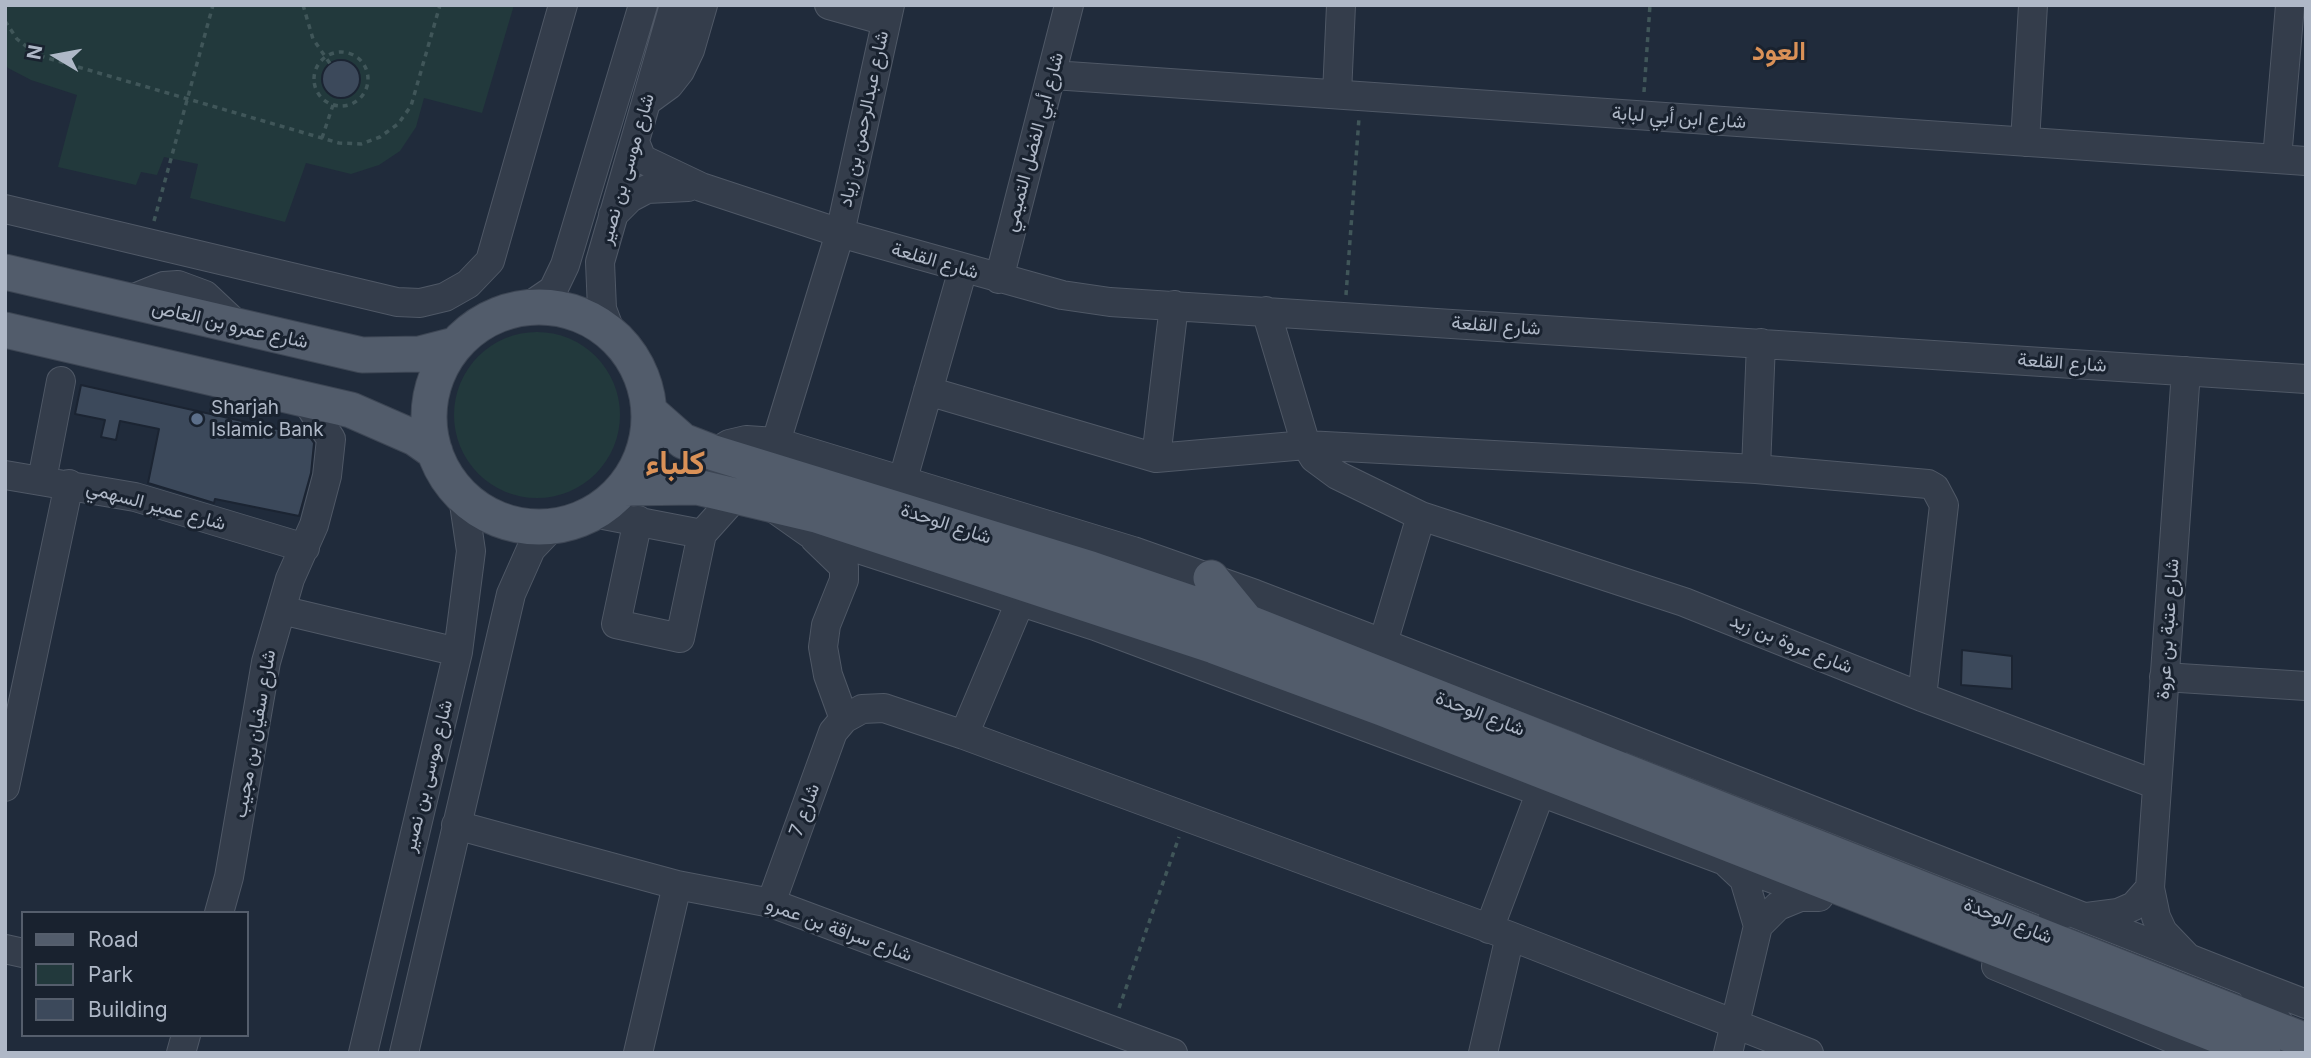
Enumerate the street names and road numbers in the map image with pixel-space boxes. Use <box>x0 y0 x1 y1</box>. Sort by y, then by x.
street label: شارع عبدالرحمن بن زياد <box>834 29 894 209</box>
street label: شارع أبي الفضل التميمي <box>999 50 1069 234</box>
street label: شارع موسى بن نصير <box>595 91 659 247</box>
street label: شارع ابن أبي لبابة <box>1611 102 1747 134</box>
street label: شارع القلعة <box>889 238 981 284</box>
street label: شارع عمرو بن العاص <box>150 296 310 354</box>
street label: شارع القلعة <box>1450 312 1542 340</box>
street label: شارع القلعة <box>2016 349 2108 377</box>
street label: شارع عمير السهمي <box>84 476 228 536</box>
street label: شارع الوحدة <box>898 499 994 549</box>
street label: شارع عتبة بن عروة <box>2152 558 2184 700</box>
street label: شارع عروة بن زيد <box>1726 609 1856 679</box>
street label: شارع سفيان بن مجيب <box>229 648 281 820</box>
street label: شارع الوحدة <box>1432 687 1528 741</box>
street label: شارع موسى بن نصير <box>398 698 458 854</box>
street label: شارع 7 <box>785 781 825 839</box>
street label: شارع سراقة بن عمرو <box>763 893 915 967</box>
street label: شارع الوحدة <box>1960 893 2056 949</box>

